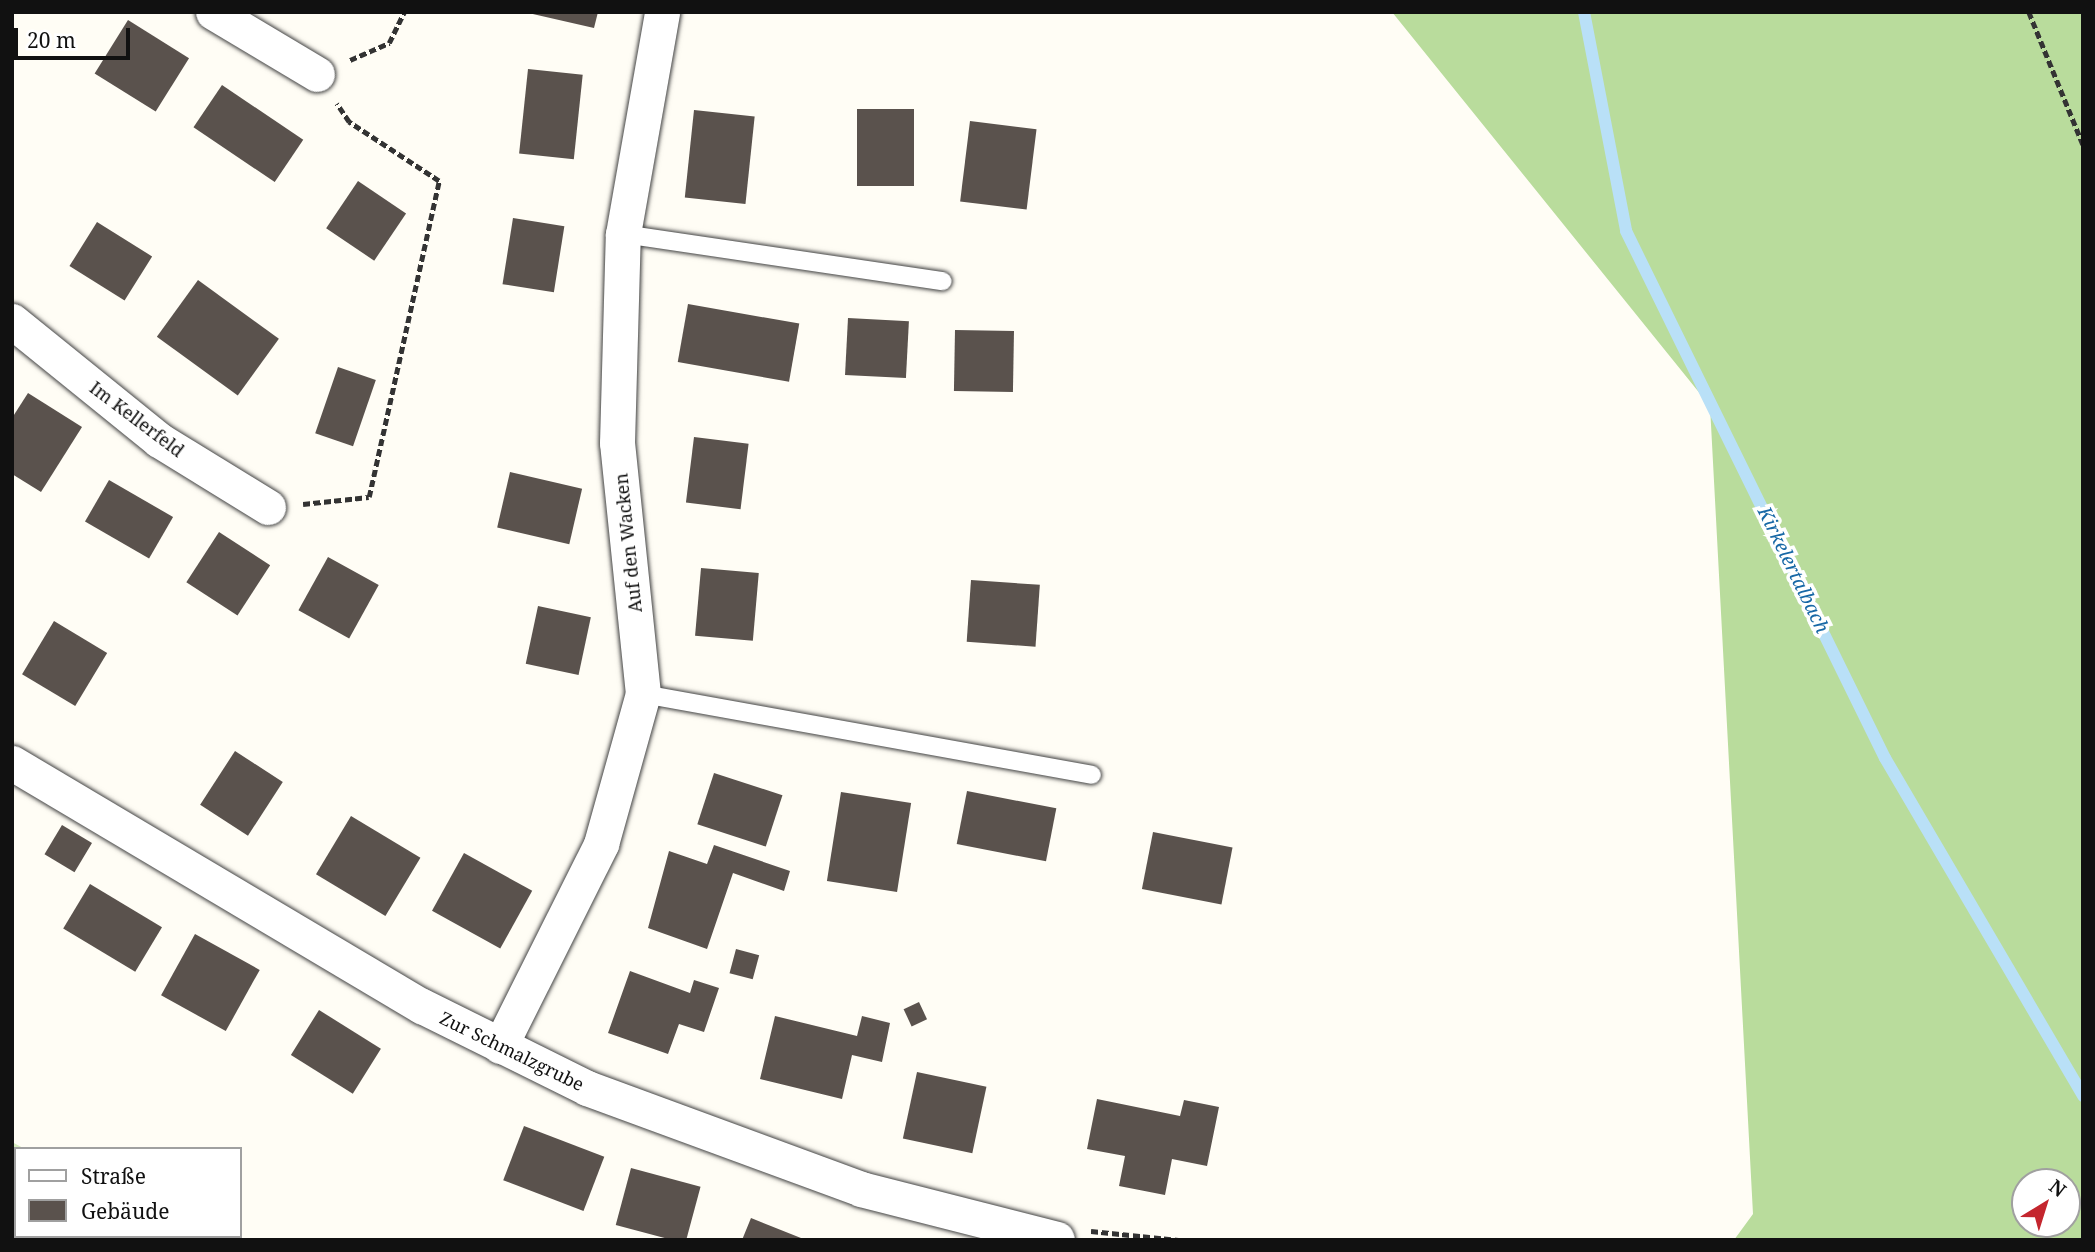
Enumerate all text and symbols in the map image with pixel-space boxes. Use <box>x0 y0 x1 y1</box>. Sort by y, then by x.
scale bar <box>18 14 133 58</box>
text: 20 m <box>27 26 76 54</box>
street label: Im Kellerfeld <box>86 377 188 461</box>
street label: Auf den Wacken <box>610 472 646 614</box>
water label: Kirkelertalbach <box>1753 503 1833 637</box>
street label: Zur Schmalzgrube <box>436 1007 588 1095</box>
legend <box>14 1147 242 1238</box>
text: Straße <box>81 1162 146 1190</box>
north arrow <box>2011 1168 2081 1238</box>
text: N <box>2044 1173 2072 1203</box>
text: Gebäude <box>81 1197 169 1225</box>

